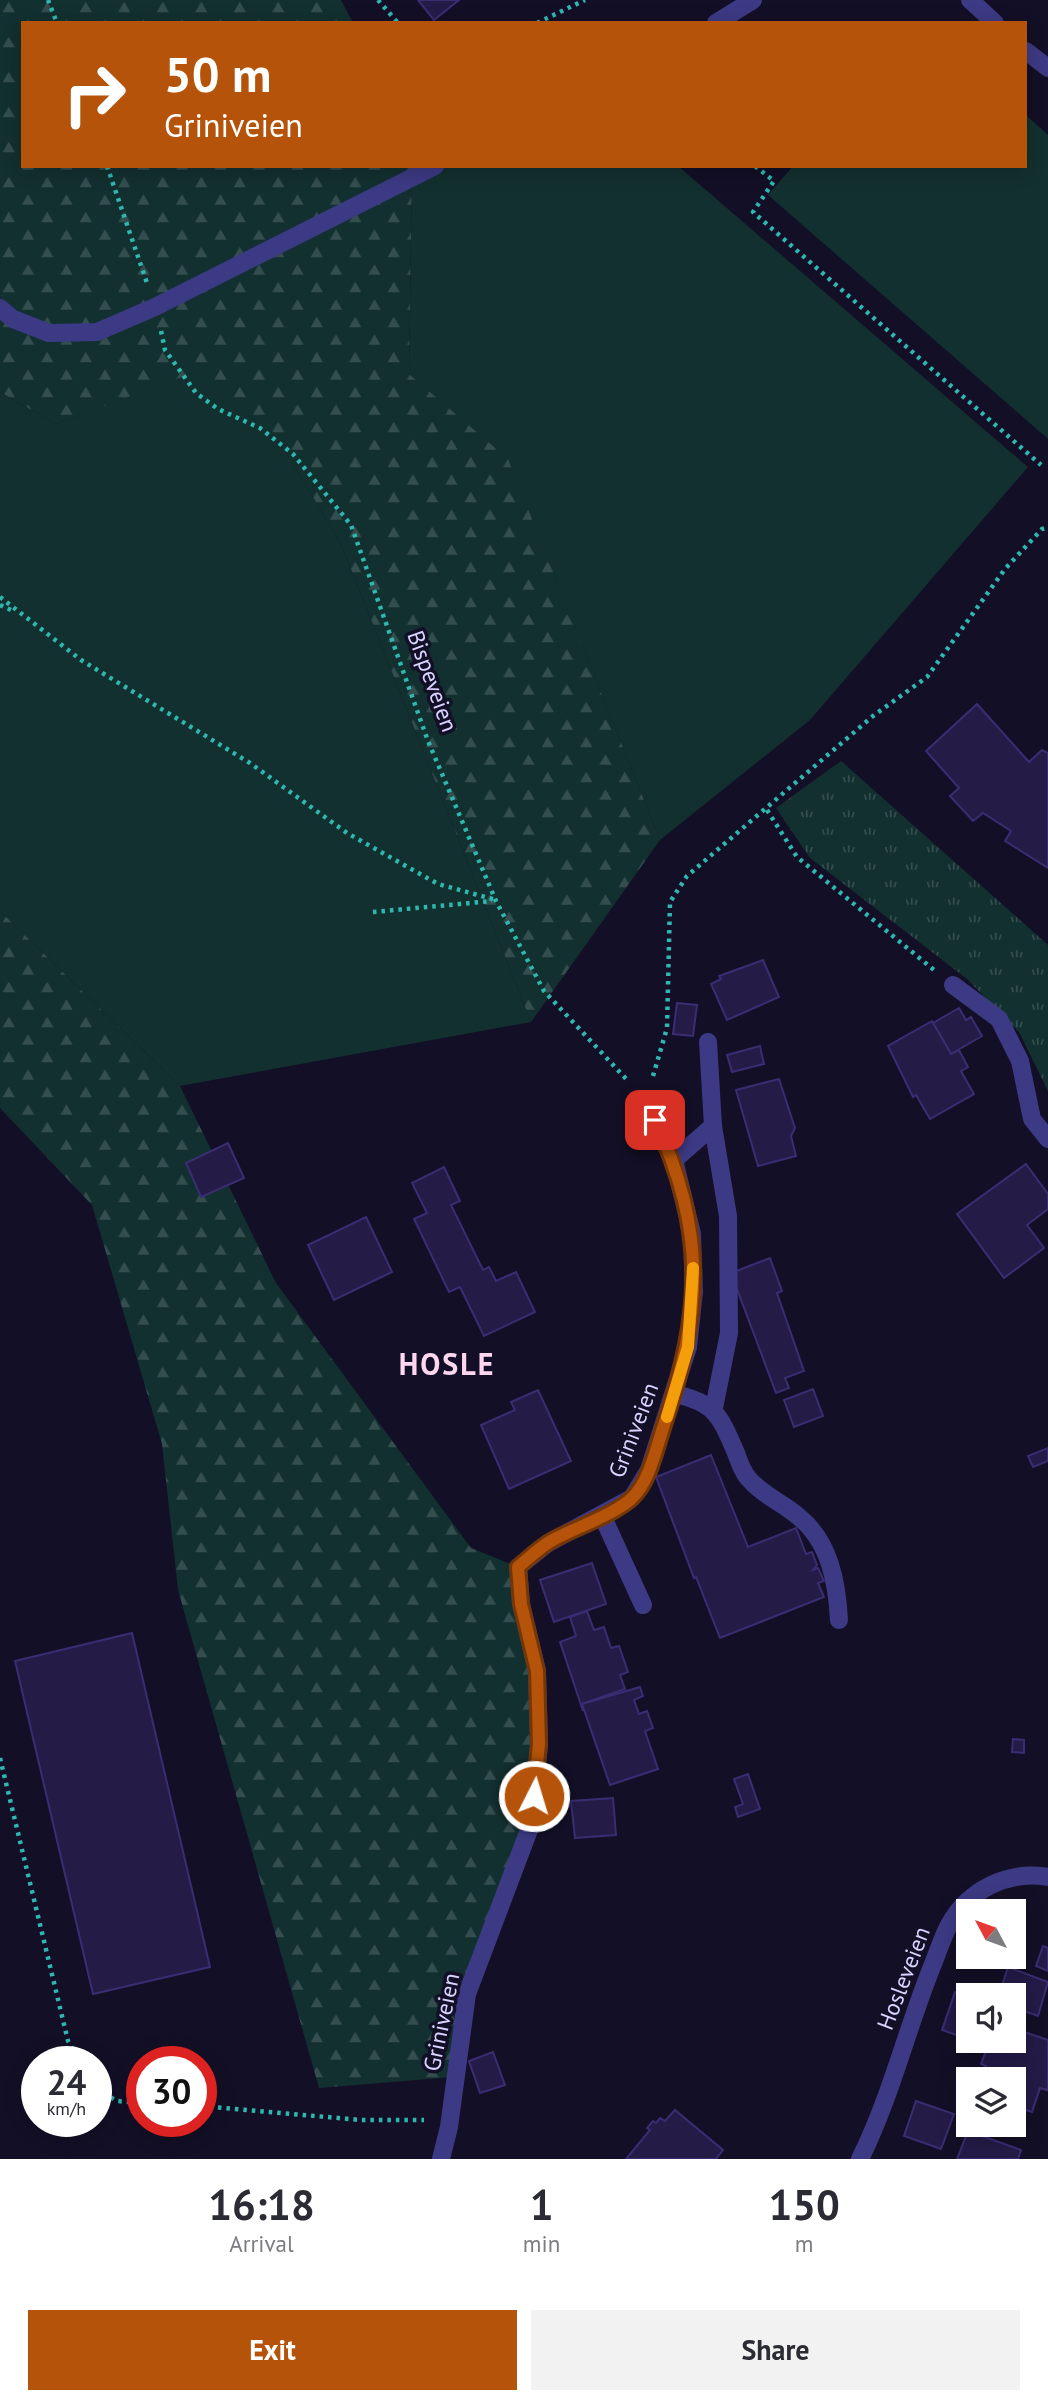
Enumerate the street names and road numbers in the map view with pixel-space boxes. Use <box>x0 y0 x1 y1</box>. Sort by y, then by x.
street label: Bispeveien <box>401 626 465 736</box>
street label: Griniveien <box>602 1378 664 1482</box>
street label: Hosleveien <box>870 1922 936 2034</box>
street label: Griniveien <box>416 1970 466 2074</box>

